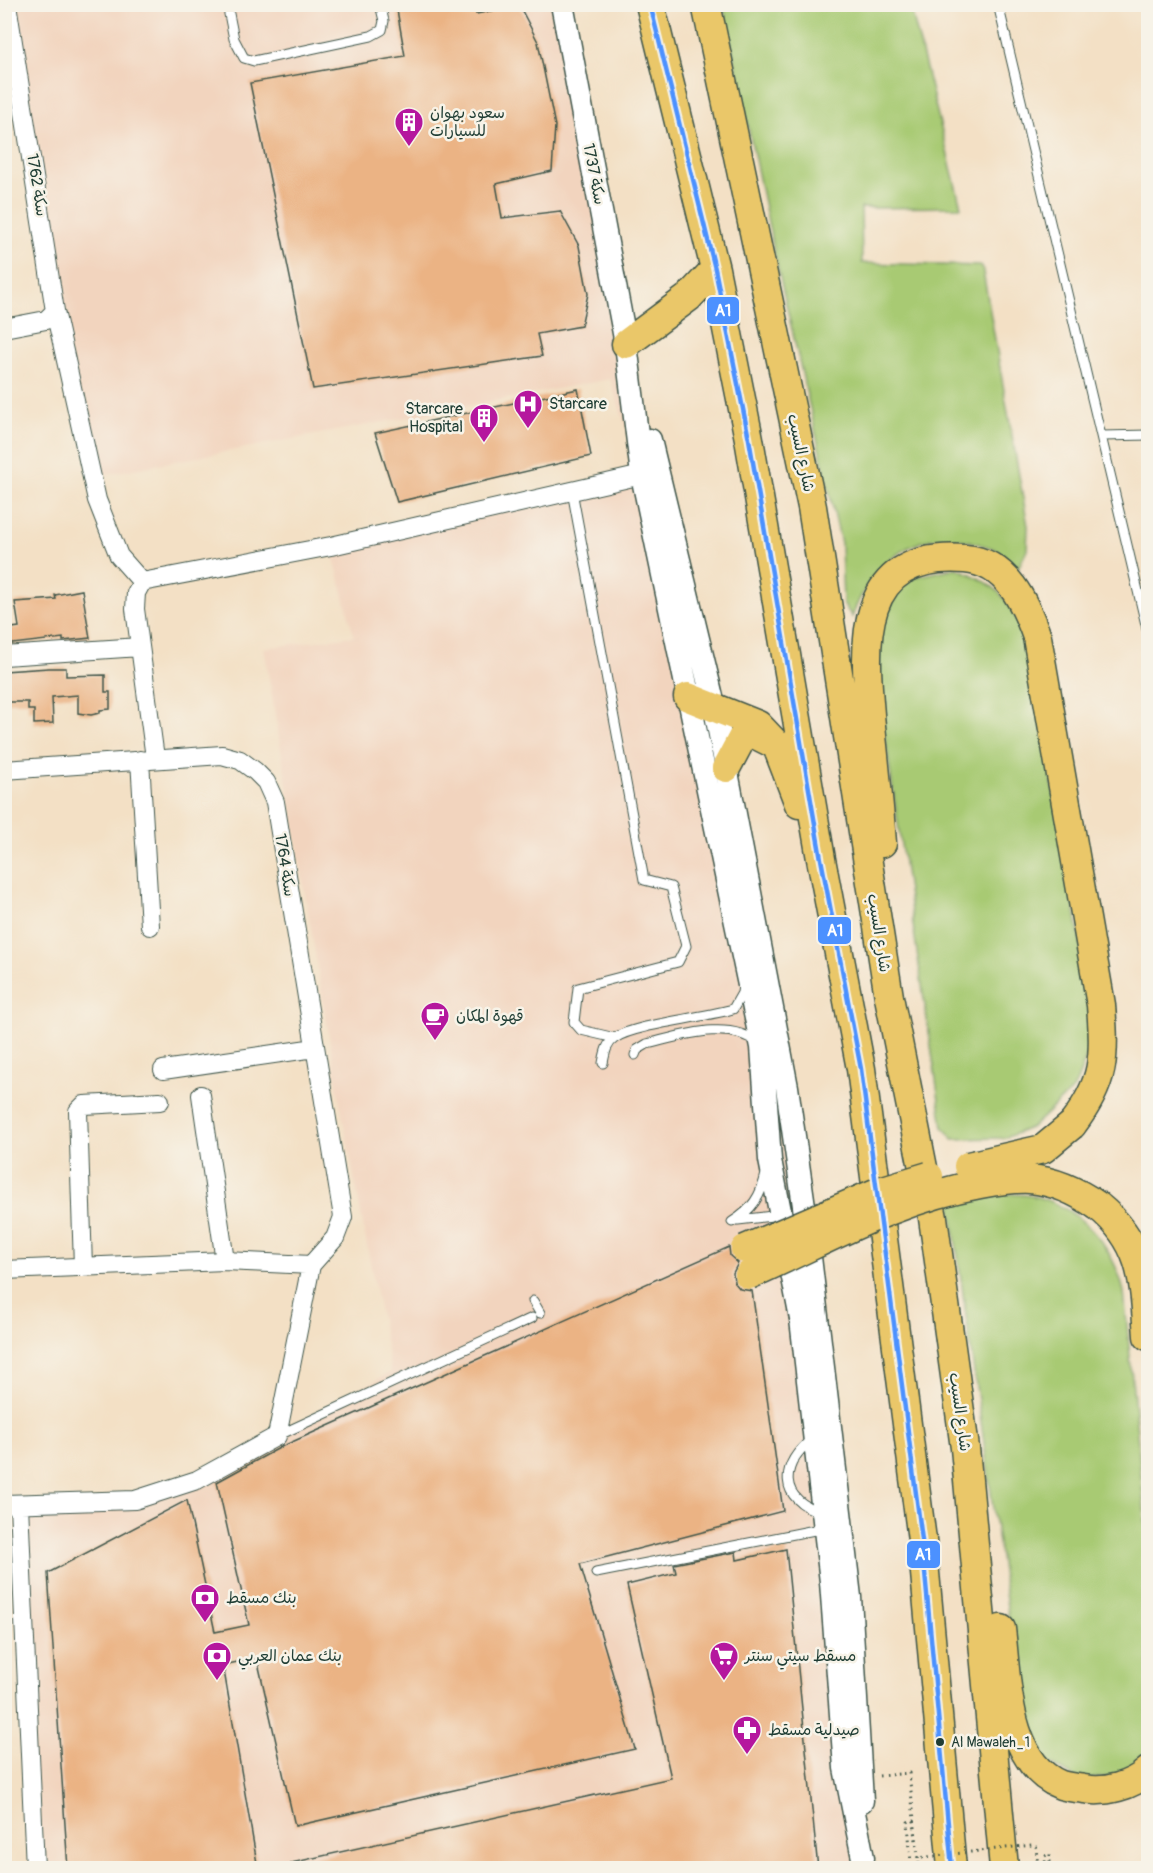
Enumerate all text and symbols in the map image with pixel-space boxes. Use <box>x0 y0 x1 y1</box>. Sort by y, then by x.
place label: سعود بهوان للسيارات <box>430 103 505 141</box>
building icon: سعود بهوان للسيارات <box>393 106 425 148</box>
street label: سكة 1737 <box>578 142 610 206</box>
street label: سكة 1762 <box>22 152 52 218</box>
line badge: A1 <box>706 296 740 325</box>
text: A1 <box>715 301 731 321</box>
hospital icon: Starcare <box>512 388 544 430</box>
place label: Starcare <box>549 394 607 414</box>
place label: Starcare Hospital <box>405 399 463 437</box>
building icon: Starcare Hospital <box>468 402 500 444</box>
street label: شارع السيب <box>782 412 819 494</box>
street label: سكة 1764 <box>270 832 300 898</box>
street label: شارع السيب <box>862 892 895 974</box>
line badge: A1 <box>817 916 852 945</box>
text: A1 <box>827 921 843 941</box>
cafe icon: قهوة المكان <box>419 1000 451 1042</box>
place label: قهوة المكان <box>456 1006 524 1026</box>
street label: شارع السيب <box>944 1371 975 1453</box>
line badge: A1 <box>906 1540 941 1569</box>
text: A1 <box>915 1545 931 1565</box>
bank icon: بنك مسقط <box>189 1582 221 1624</box>
place label: بنك مسقط <box>226 1588 297 1608</box>
bank icon: بنك عمان العربي <box>201 1640 233 1682</box>
supermarket icon: مسقط سيتي سنتر <box>708 1640 740 1682</box>
place label: بنك عمان العربي <box>238 1646 342 1670</box>
place label: مسقط سيتي سنتر <box>743 1646 856 1670</box>
pharmacy icon: صيدلية مسقط <box>731 1714 763 1756</box>
place label: صيدلية مسقط <box>768 1720 860 1740</box>
place label: Al Mawaleh_1 <box>951 1734 1030 1751</box>
marker: Al Mawaleh_1 <box>934 1736 946 1748</box>

